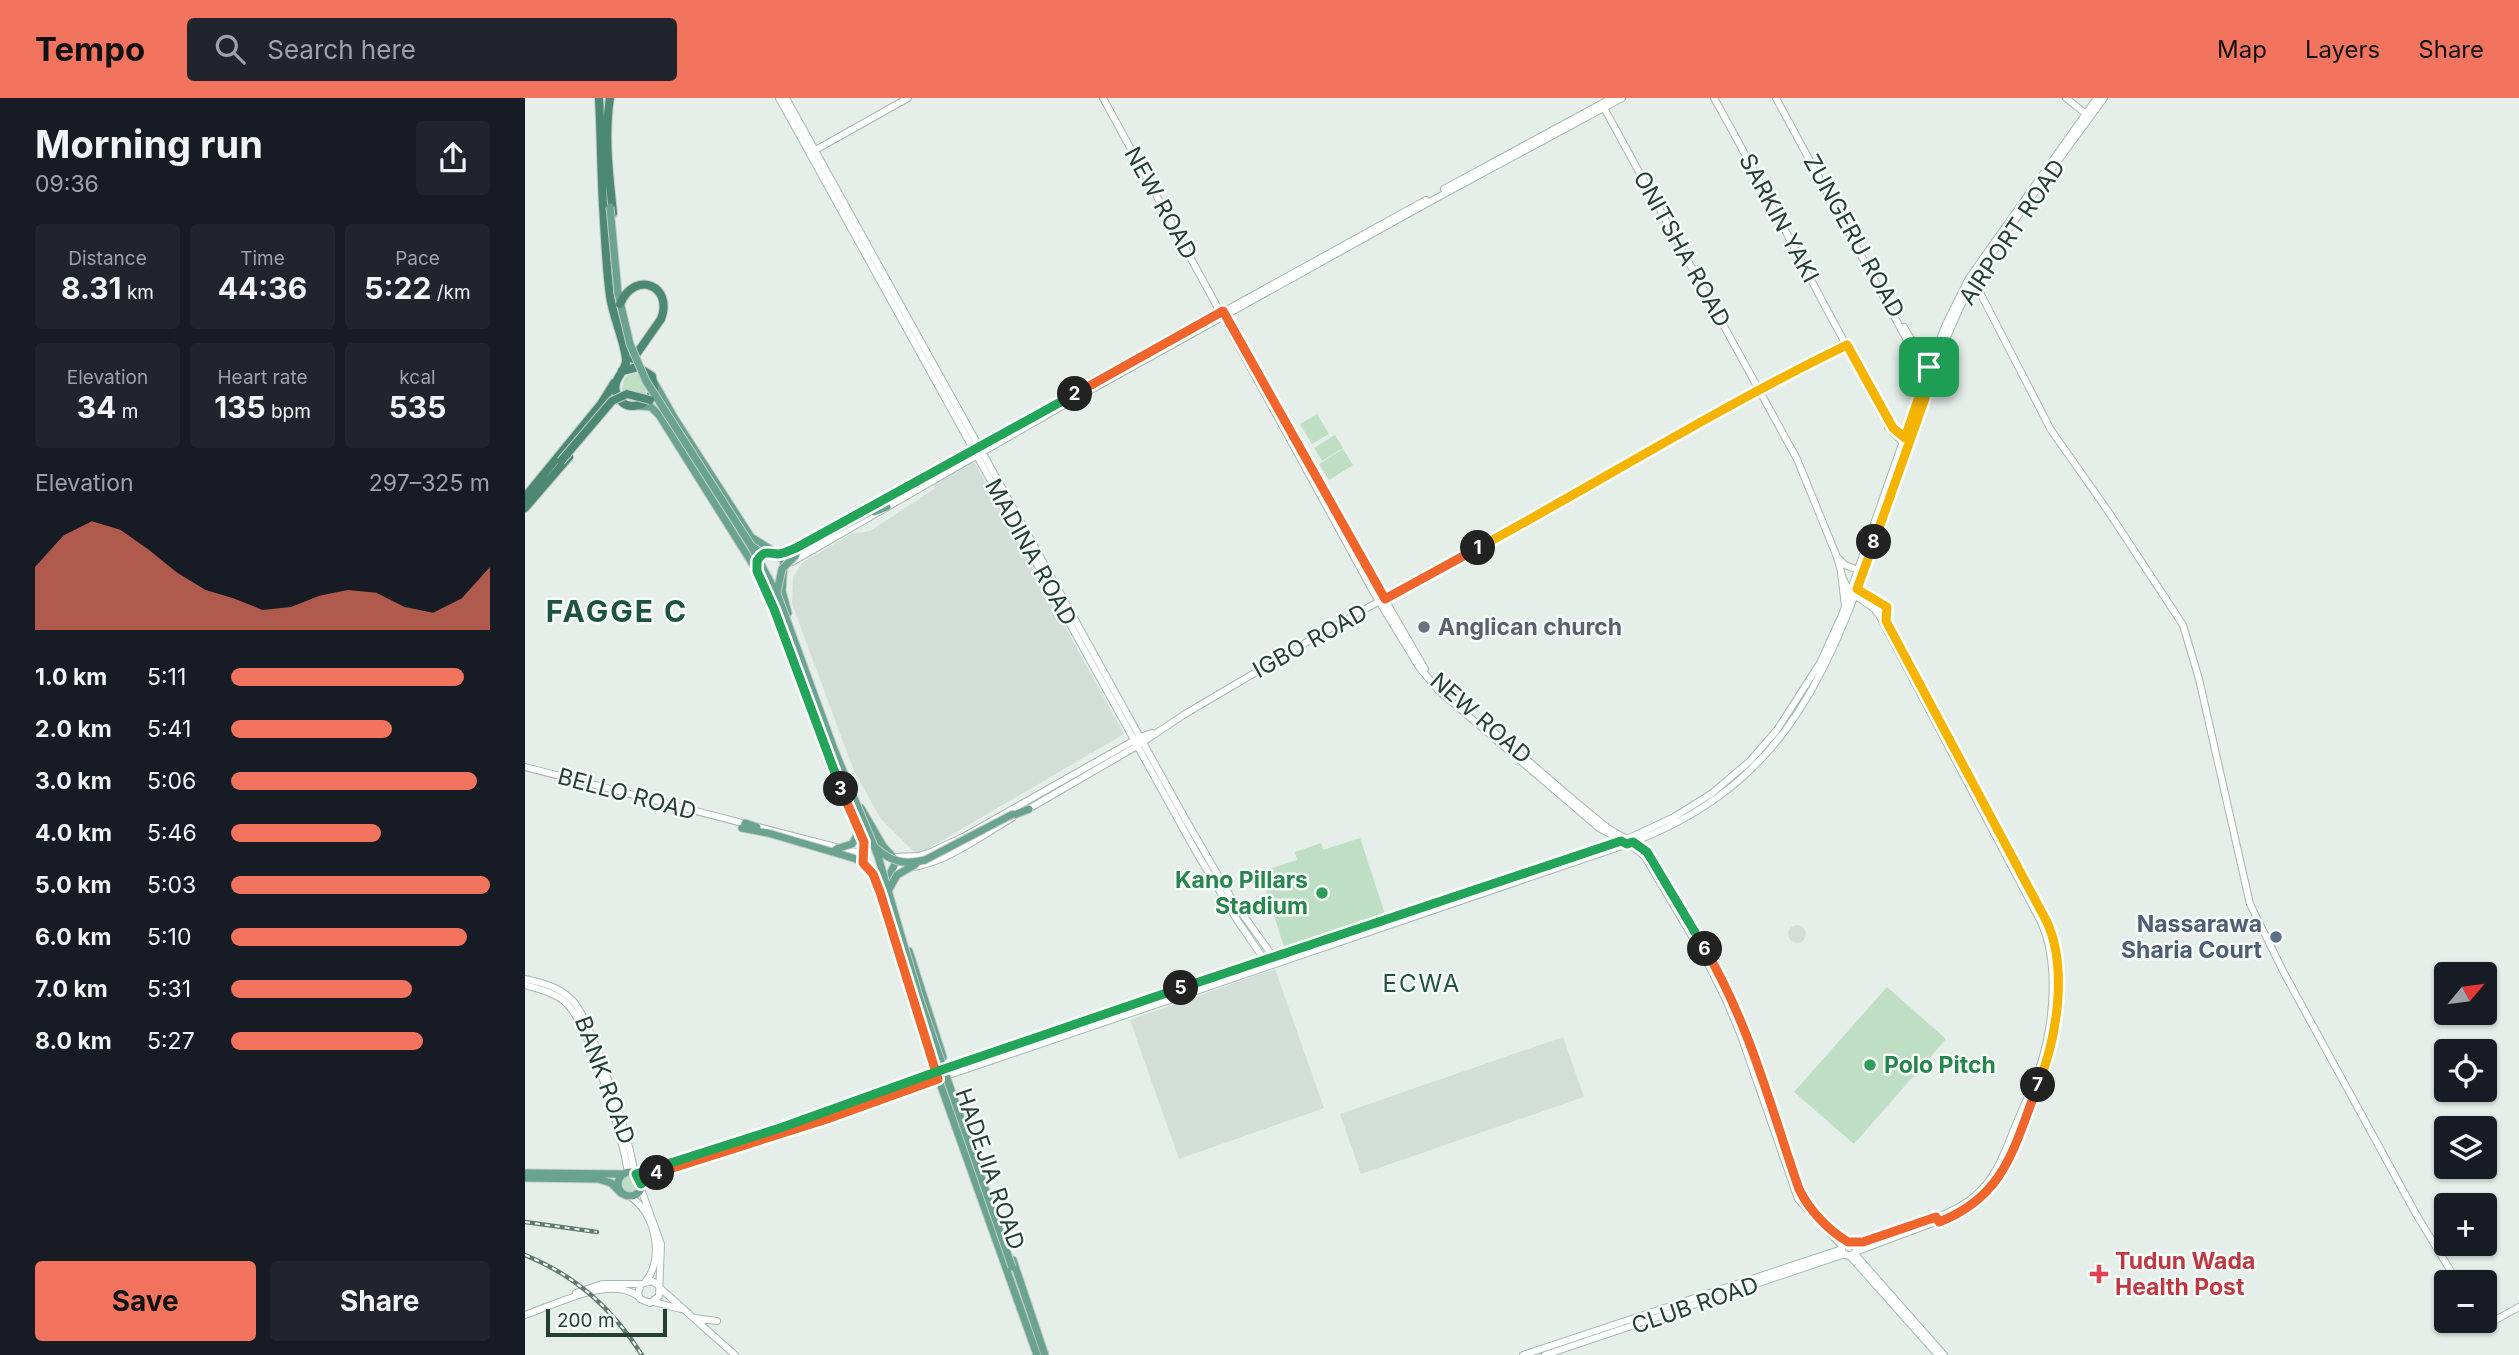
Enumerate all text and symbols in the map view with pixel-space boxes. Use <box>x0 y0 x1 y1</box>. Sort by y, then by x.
search box <box>187 18 677 81</box>
text: Tempo <box>35 29 145 69</box>
icon: search <box>211 30 249 68</box>
text: Search here <box>267 34 416 65</box>
text: Map <box>2217 35 2267 64</box>
text: Layers <box>2305 35 2380 64</box>
text: Share <box>2418 35 2484 64</box>
text: Morning run <box>35 121 263 167</box>
button: share <box>416 121 490 195</box>
street label: NEW ROAD <box>1119 142 1203 264</box>
street label: SARKIN YAKI <box>1733 149 1825 287</box>
street label: ZUNGERU ROAD <box>1798 149 1910 323</box>
street label: AIRPORT ROAD <box>1953 154 2071 310</box>
street label: ONITSHA ROAD <box>1628 166 1736 332</box>
text: 09:36 <box>35 170 99 198</box>
text: Distance <box>68 247 147 270</box>
text: Time <box>240 247 285 270</box>
text: Pace <box>395 247 440 270</box>
text: 8.31 <box>61 270 122 306</box>
text: 44:36 <box>218 270 307 306</box>
text: 5:22 <box>364 270 431 306</box>
text: km <box>122 281 154 304</box>
text: /km <box>431 281 471 304</box>
pin <box>1899 337 1959 397</box>
icon: arrive <box>1910 348 1948 386</box>
text: Elevation <box>67 366 148 389</box>
text: Heart rate <box>218 366 308 389</box>
text: kcal <box>399 366 436 389</box>
pin: 2 <box>1057 376 1093 412</box>
text: 2 <box>1069 382 1080 405</box>
text: 34 <box>77 389 116 425</box>
text: 135 <box>214 389 266 425</box>
text: 535 <box>389 389 446 425</box>
text: m <box>116 400 138 423</box>
text: bpm <box>266 400 311 423</box>
text: Elevation <box>35 469 134 497</box>
text: 297–325 m <box>369 469 490 497</box>
street label: MADINA ROAD <box>979 474 1083 630</box>
pin: 8 <box>1857 524 1891 560</box>
text: 8 <box>1867 530 1880 553</box>
pin: 1 <box>1461 531 1495 566</box>
text: 1 <box>1473 536 1482 559</box>
district label: FAGGE C <box>546 593 688 629</box>
street label: IGBO ROAD <box>1248 598 1372 684</box>
place label: Anglican church <box>1438 613 1622 641</box>
marker: Anglican church <box>1416 619 1432 635</box>
text: 1.0 km <box>35 663 107 691</box>
text: 5:11 <box>147 663 186 691</box>
street label: NEW ROAD <box>1425 667 1537 769</box>
text: 2.0 km <box>35 715 112 743</box>
text: 5:41 <box>147 715 191 743</box>
street label: BELLO ROAD <box>555 762 699 826</box>
text: 3.0 km <box>35 767 112 795</box>
text: 5:06 <box>147 767 196 795</box>
pin: 3 <box>823 772 859 806</box>
text: 3 <box>834 777 847 800</box>
text: 4.0 km <box>35 819 112 847</box>
text: 5:46 <box>147 819 197 847</box>
place label: Kano Pillars Stadium <box>1175 866 1308 920</box>
text: 5.0 km <box>35 871 111 899</box>
text: 5:03 <box>147 871 196 899</box>
marker: Kano Pillars Stadium <box>1314 885 1330 901</box>
place label: Nassarawa Sharia Court <box>2121 910 2263 964</box>
text: 6.0 km <box>35 923 112 951</box>
text: 5:10 <box>147 923 191 951</box>
marker: Nassarawa Sharia Court <box>2268 929 2284 945</box>
pin: 6 <box>1687 932 1723 966</box>
text: 6 <box>1698 937 1711 960</box>
north arrow <box>2434 962 2497 1026</box>
map controls <box>2434 962 2497 1333</box>
district label: ECWA <box>1383 969 1461 998</box>
pin: 5 <box>1163 970 1199 1006</box>
text: 7.0 km <box>35 975 108 1003</box>
text: 5:31 <box>147 975 191 1003</box>
text: 5 <box>1174 976 1187 999</box>
street label: BANK ROAD <box>569 1012 641 1148</box>
text: 8.0 km <box>35 1027 112 1055</box>
text: 5:27 <box>147 1027 195 1055</box>
button: locate <box>2434 1039 2497 1102</box>
place label: Polo Pitch <box>1884 1051 1996 1079</box>
marker: Polo Pitch <box>1862 1057 1878 1073</box>
pin: 7 <box>2021 1068 2055 1102</box>
text: 7 <box>2032 1073 2043 1096</box>
street label: HADEJIA ROAD <box>949 1084 1031 1254</box>
button: layers <box>2434 1116 2497 1179</box>
pin: 4 <box>639 1156 675 1190</box>
text: 4 <box>650 1161 663 1184</box>
button: + <box>2434 1193 2497 1256</box>
place label: Tudun Wada Health Post <box>2115 1247 2255 1301</box>
button: Save <box>35 1261 256 1341</box>
button: Share <box>270 1261 490 1341</box>
marker: Tudun Wada Health Post <box>2089 1264 2109 1284</box>
street label: CLUB ROAD <box>1628 1270 1762 1340</box>
button: − <box>2434 1270 2497 1333</box>
scale bar <box>546 1306 667 1338</box>
text: 200 m <box>557 1309 615 1332</box>

